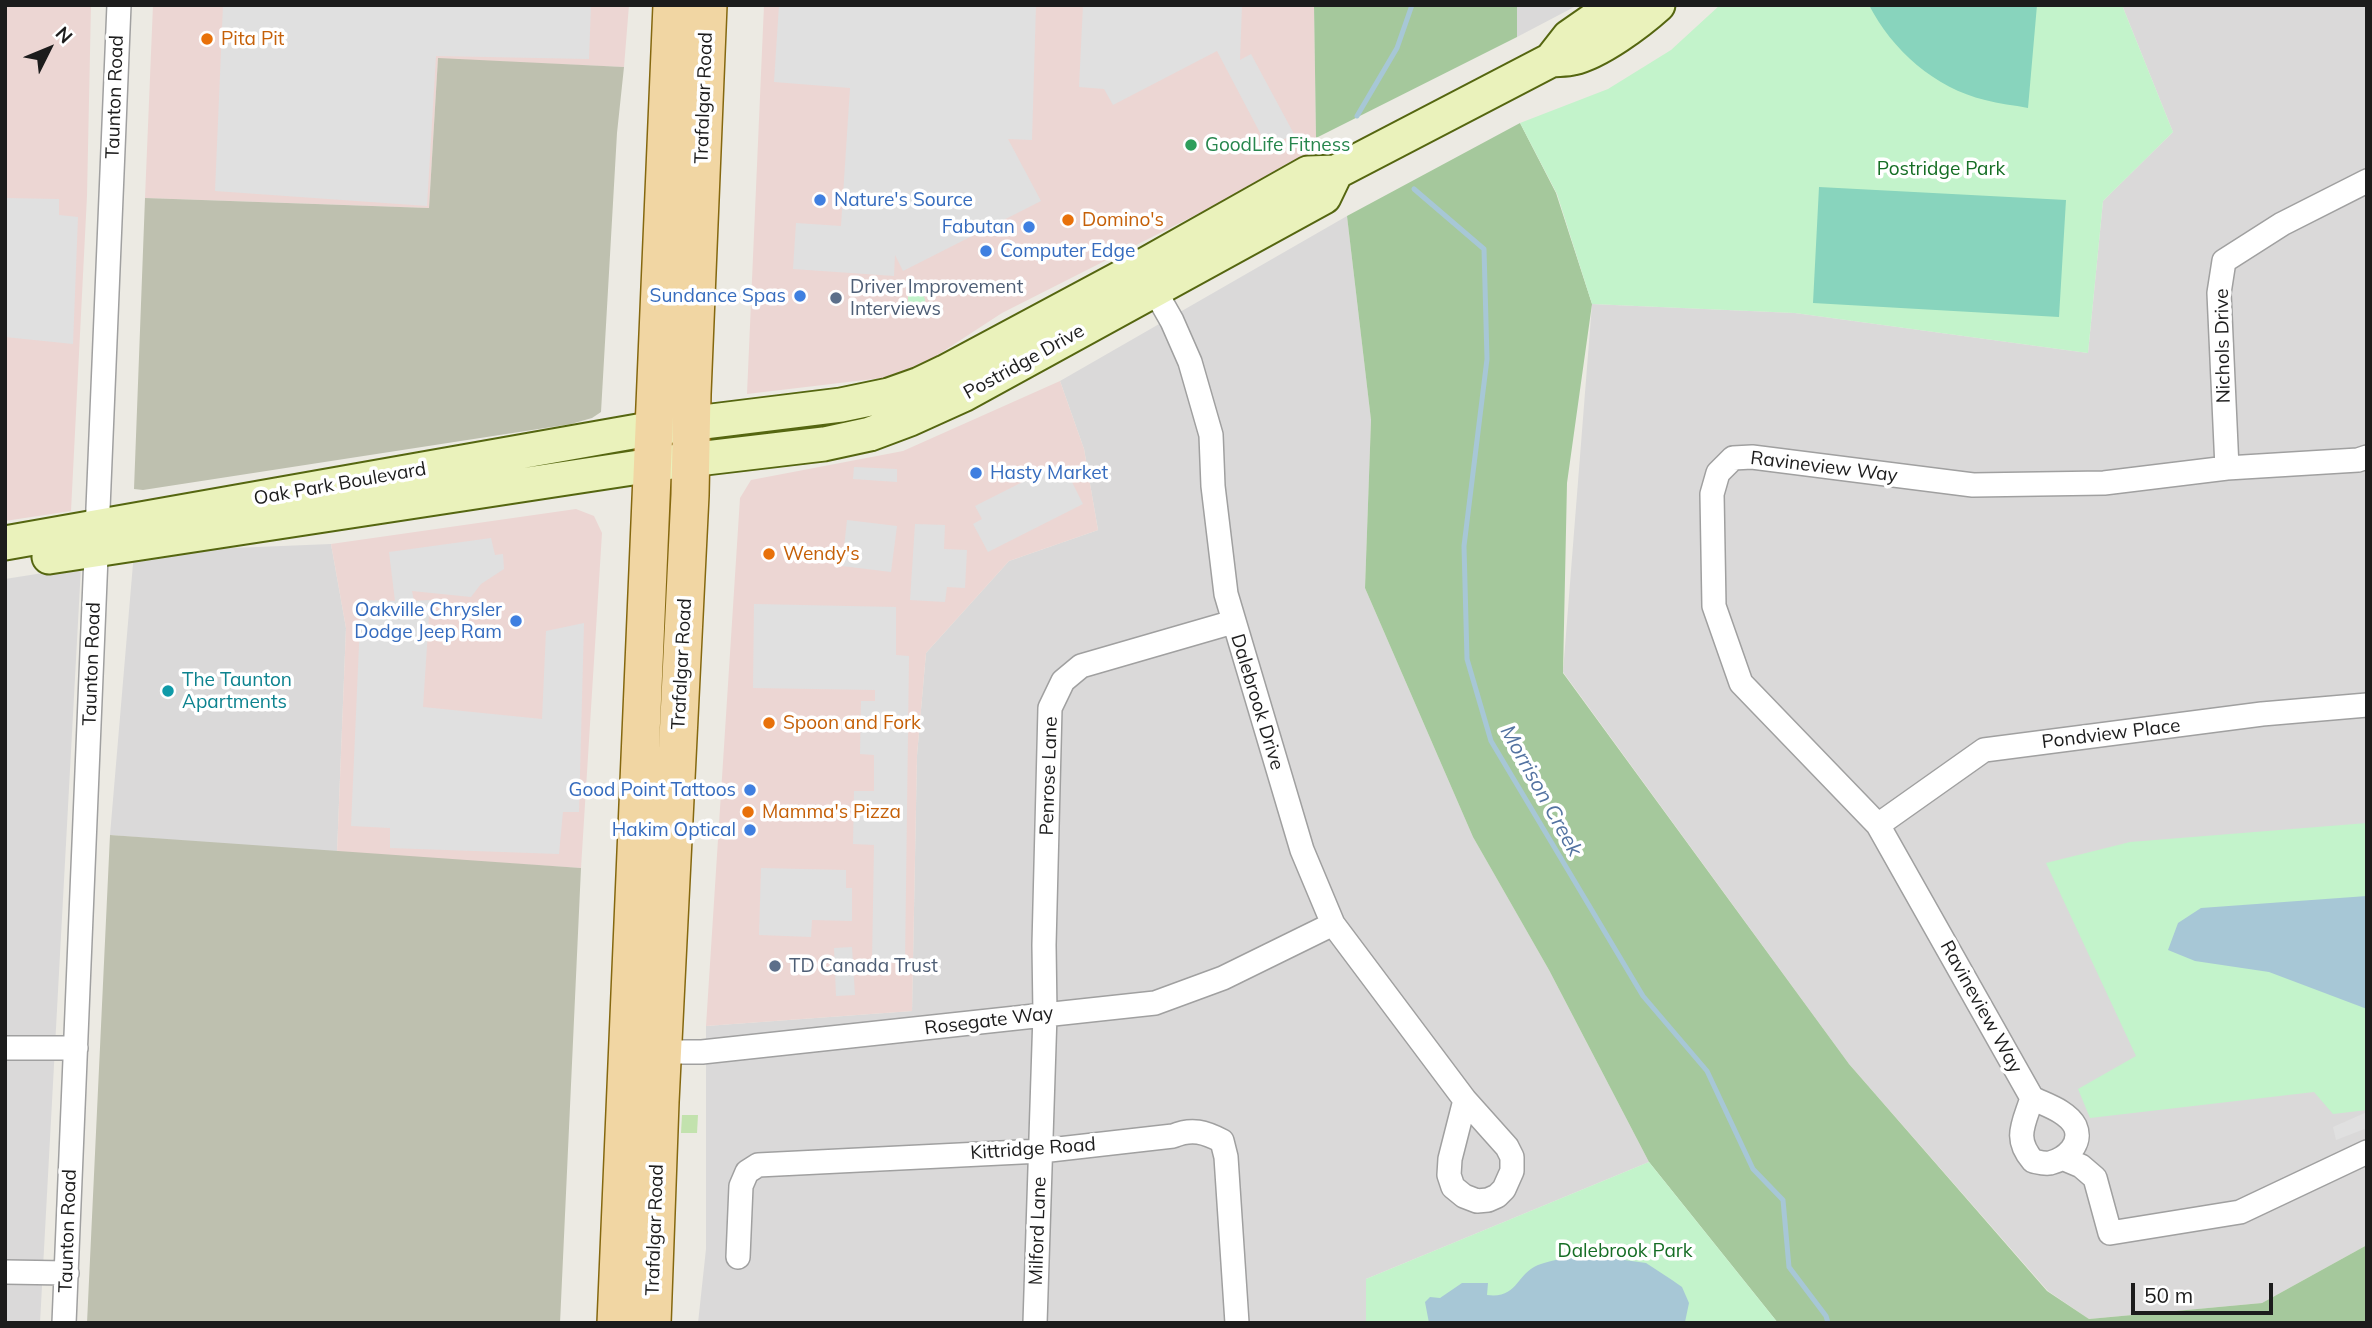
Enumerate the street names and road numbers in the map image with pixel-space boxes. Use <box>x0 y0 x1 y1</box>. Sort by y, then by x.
street label: Trafalgar Road <box>690 32 718 164</box>
street label: Taunton Road <box>101 35 129 159</box>
street label: Nichols Drive <box>2211 288 2235 404</box>
street label: Postridge Drive <box>960 319 1088 405</box>
street label: Ravineview Way <box>1749 447 1899 487</box>
street label: Oak Park Boulevard <box>252 458 428 510</box>
street label: Trafalgar Road <box>667 598 697 730</box>
street label: Taunton Road <box>78 602 106 726</box>
street label: Dalebrook Drive <box>1225 631 1289 773</box>
street label: Pondview Place <box>2040 714 2182 754</box>
street label: Penrose Lane <box>1036 716 1062 836</box>
street label: Ravineview Way <box>1935 937 2027 1077</box>
street label: Rosegate Way <box>923 1002 1055 1040</box>
street label: Kittridge Road <box>969 1133 1097 1165</box>
street label: Trafalgar Road <box>641 1164 669 1296</box>
street label: Taunton Road <box>54 1169 82 1293</box>
street label: Milford Lane <box>1025 1176 1051 1286</box>

